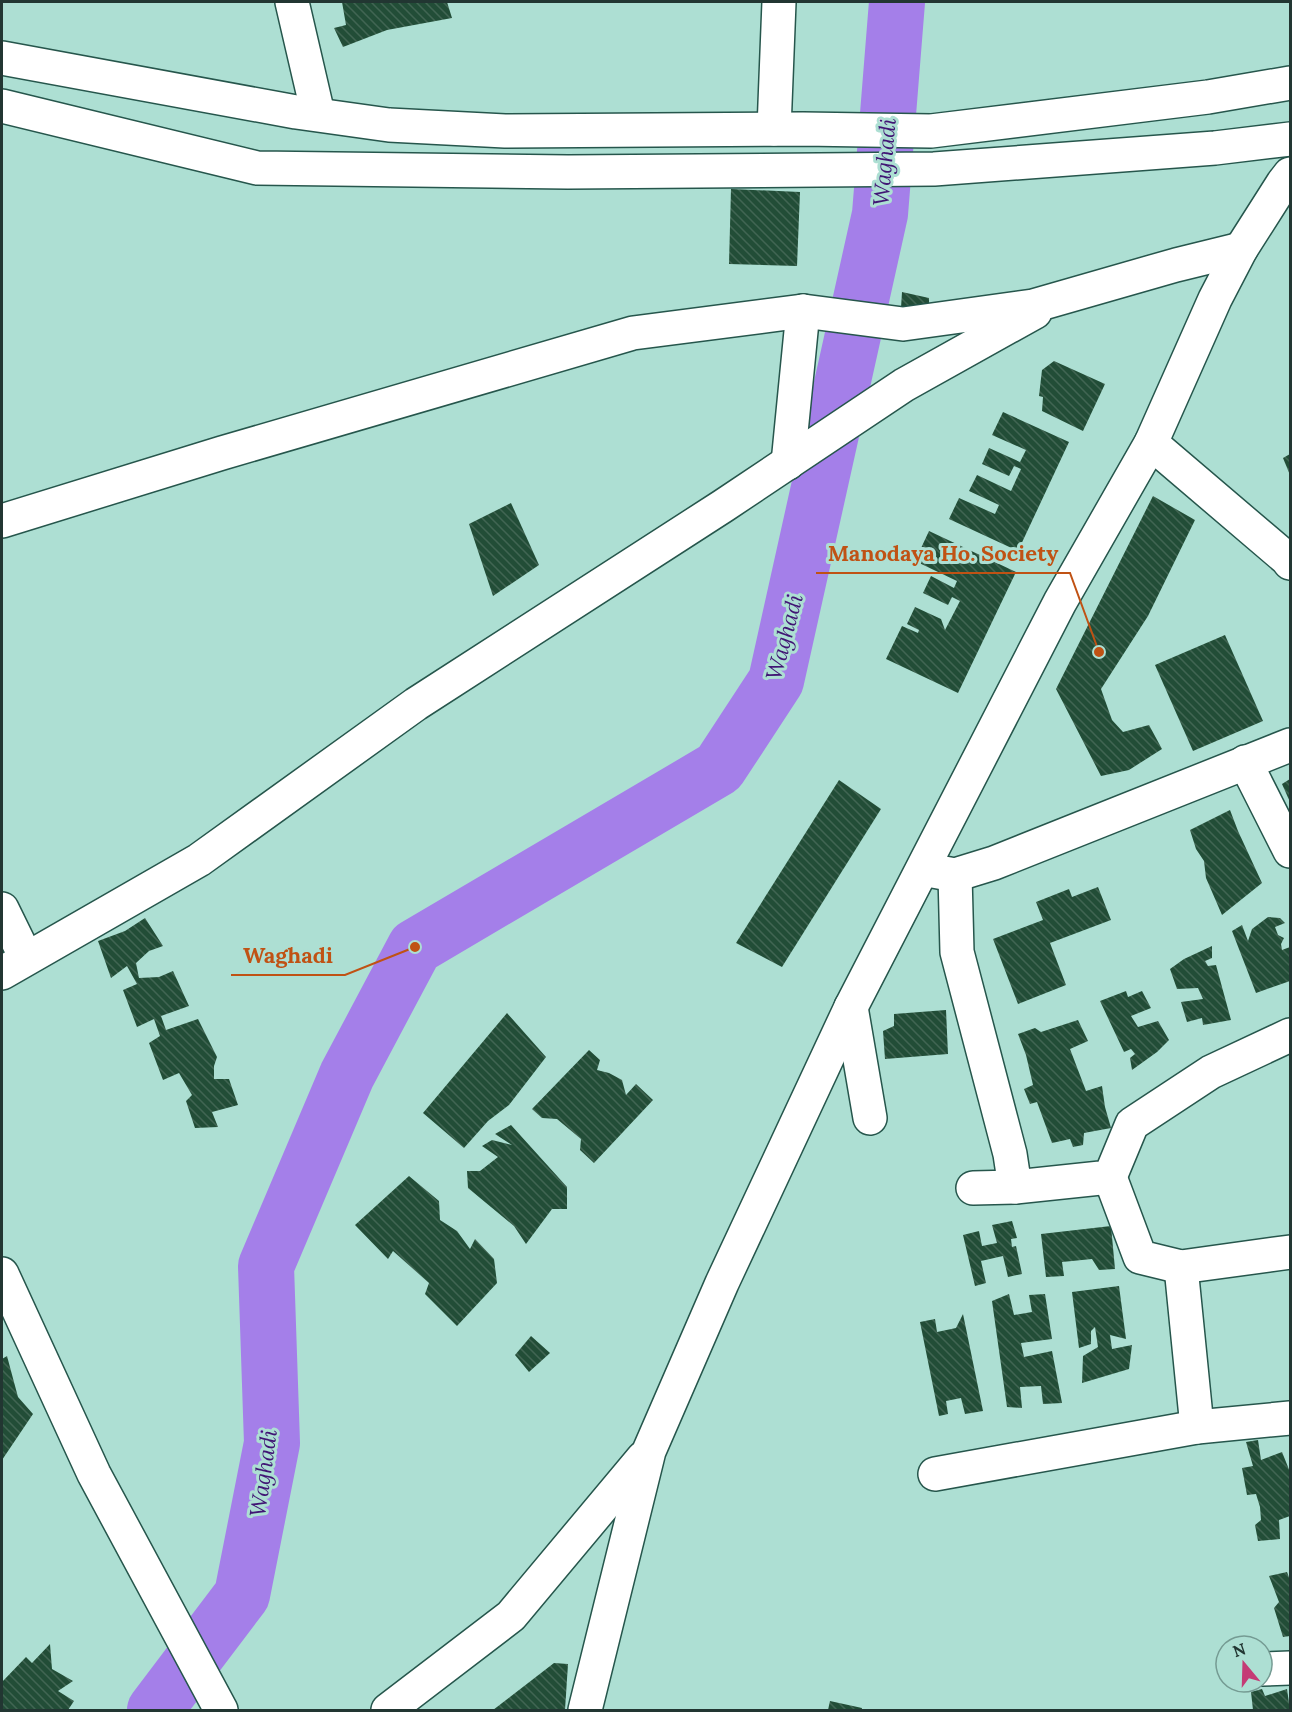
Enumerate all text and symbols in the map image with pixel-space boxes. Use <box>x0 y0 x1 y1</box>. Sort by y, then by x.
water label: Waghadi <box>866 117 902 207</box>
callout: Manodaya Ho. Society <box>816 533 1070 573</box>
text: Manodaya Ho. Society <box>828 539 1059 567</box>
water label: Waghadi <box>759 591 809 683</box>
callout: Waghadi <box>231 935 345 975</box>
text: Waghadi <box>243 941 333 969</box>
water label: Waghadi <box>243 1428 283 1518</box>
north arrow <box>1214 1634 1274 1694</box>
text: N <box>1230 1638 1248 1661</box>

